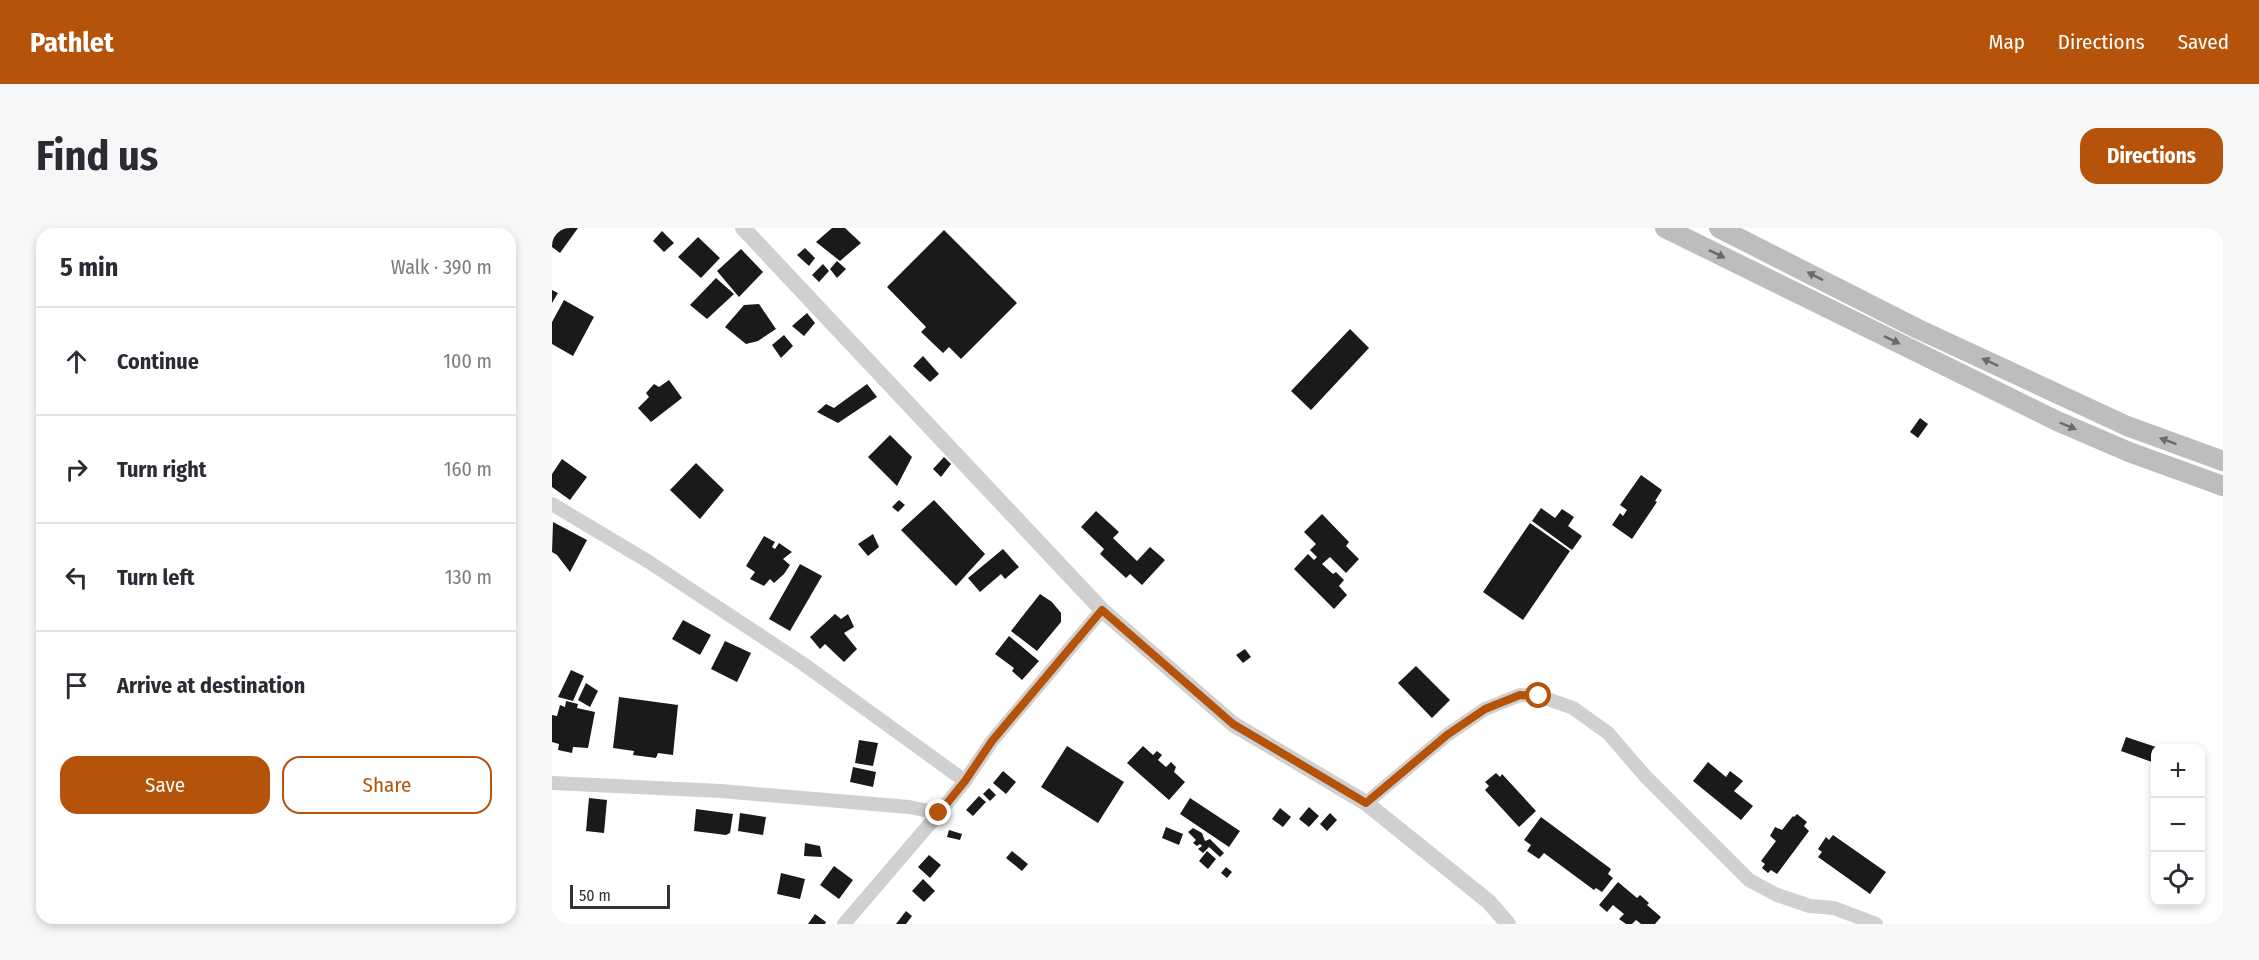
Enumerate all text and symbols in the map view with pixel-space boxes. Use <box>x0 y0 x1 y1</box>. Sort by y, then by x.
text: Pathlet <box>30 26 114 59</box>
text: Map <box>1988 29 2025 55</box>
text: Directions <box>2058 29 2145 55</box>
text: Saved <box>2178 29 2229 55</box>
button: Directions <box>2080 128 2223 184</box>
text: Find us <box>36 131 158 181</box>
one-way arrow <box>1709 249 1726 259</box>
text: 5 min <box>60 252 118 283</box>
text: Walk · 390 m <box>391 255 492 279</box>
one-way arrow <box>1806 272 1823 281</box>
one-way arrow <box>1884 336 1901 345</box>
icon: ahead <box>60 345 93 378</box>
text: Continue <box>117 348 199 375</box>
text: 100 m <box>443 349 492 373</box>
one-way arrow <box>1981 358 1998 367</box>
one-way arrow <box>2059 421 2076 430</box>
one-way arrow <box>2159 435 2177 445</box>
icon: right <box>60 453 93 486</box>
text: Turn right <box>117 456 206 483</box>
text: 160 m <box>444 457 492 481</box>
icon: left <box>60 561 93 594</box>
text: Turn left <box>117 564 195 591</box>
text: 130 m <box>445 565 492 589</box>
icon: arrive <box>60 669 93 702</box>
text: Arrive at destination <box>117 672 305 699</box>
route start <box>1525 682 1551 708</box>
map controls <box>2151 744 2205 906</box>
button: + <box>2151 744 2205 798</box>
button: Save <box>60 756 270 814</box>
button: Share <box>282 756 492 814</box>
button: − <box>2151 798 2205 852</box>
route end <box>925 799 951 825</box>
button: locate <box>2151 852 2205 906</box>
scale bar <box>570 882 670 910</box>
text: 50 m <box>579 886 611 905</box>

